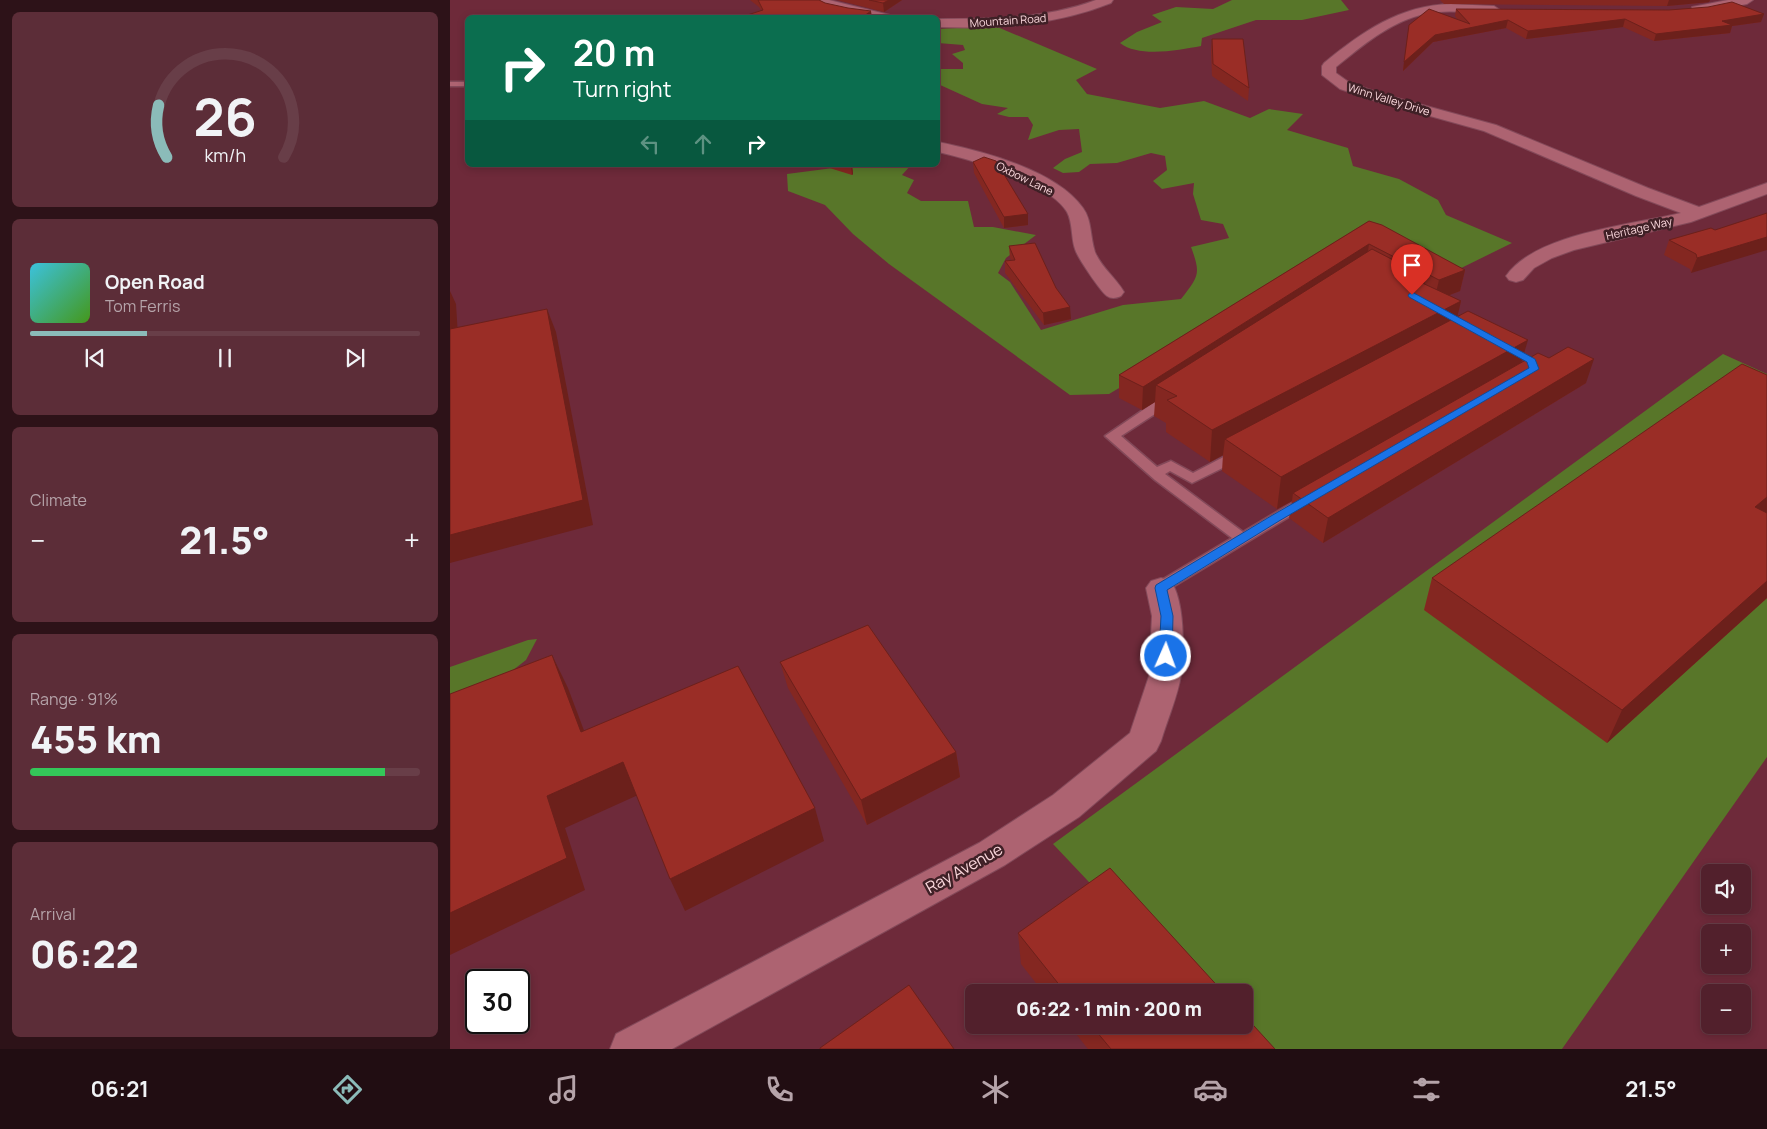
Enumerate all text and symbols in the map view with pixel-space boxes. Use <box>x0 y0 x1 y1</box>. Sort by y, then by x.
street label: Mountain Road <box>969 10 1047 30</box>
text: 20 m <box>573 29 655 77</box>
icon: right <box>490 35 555 100</box>
text: Turn right <box>573 74 671 104</box>
street label: Winn Valley Drive <box>1346 79 1433 119</box>
text: 26 <box>193 81 257 152</box>
icon: left <box>636 130 664 158</box>
icon: ahead <box>689 130 717 158</box>
icon: right <box>742 130 770 158</box>
text: km/h <box>204 143 246 167</box>
street label: Oxbow Lane <box>994 158 1056 198</box>
street label: Heritage Way <box>1604 213 1674 243</box>
pin <box>1391 244 1433 295</box>
icon: arrive <box>1398 251 1426 279</box>
text: Open Road <box>105 269 205 295</box>
text: Tom Ferris <box>105 295 180 317</box>
icon: previous <box>81 344 109 372</box>
icon: pause <box>211 344 239 372</box>
icon: next <box>341 344 369 372</box>
text: Climate <box>30 489 87 511</box>
text: 21.5° <box>179 513 270 565</box>
text: − <box>30 521 45 559</box>
text: + <box>404 521 420 559</box>
position arrow <box>1139 629 1191 681</box>
text: Range · 91% <box>30 688 118 710</box>
text: 455 km <box>30 712 162 764</box>
street label: Ray Avenue <box>922 838 1006 898</box>
map controls <box>1701 864 1751 1034</box>
button: sound <box>1701 864 1751 914</box>
text: Arrival <box>30 903 76 925</box>
button: + <box>1701 924 1751 974</box>
text: 06:22 <box>30 927 139 979</box>
speed limit sign: 30 <box>465 969 530 1034</box>
button: − <box>1701 984 1751 1034</box>
text: 06:22 · 1 min · 200 m <box>1016 996 1202 1022</box>
icon: directions <box>330 1072 365 1107</box>
icon: music <box>546 1072 581 1107</box>
icon: phone <box>762 1072 797 1107</box>
icon: climate <box>978 1072 1013 1107</box>
icon: car <box>1193 1072 1228 1107</box>
icon: filters <box>1409 1072 1444 1107</box>
text: 06:21 <box>90 1074 149 1104</box>
text: 21.5° <box>1625 1074 1677 1104</box>

